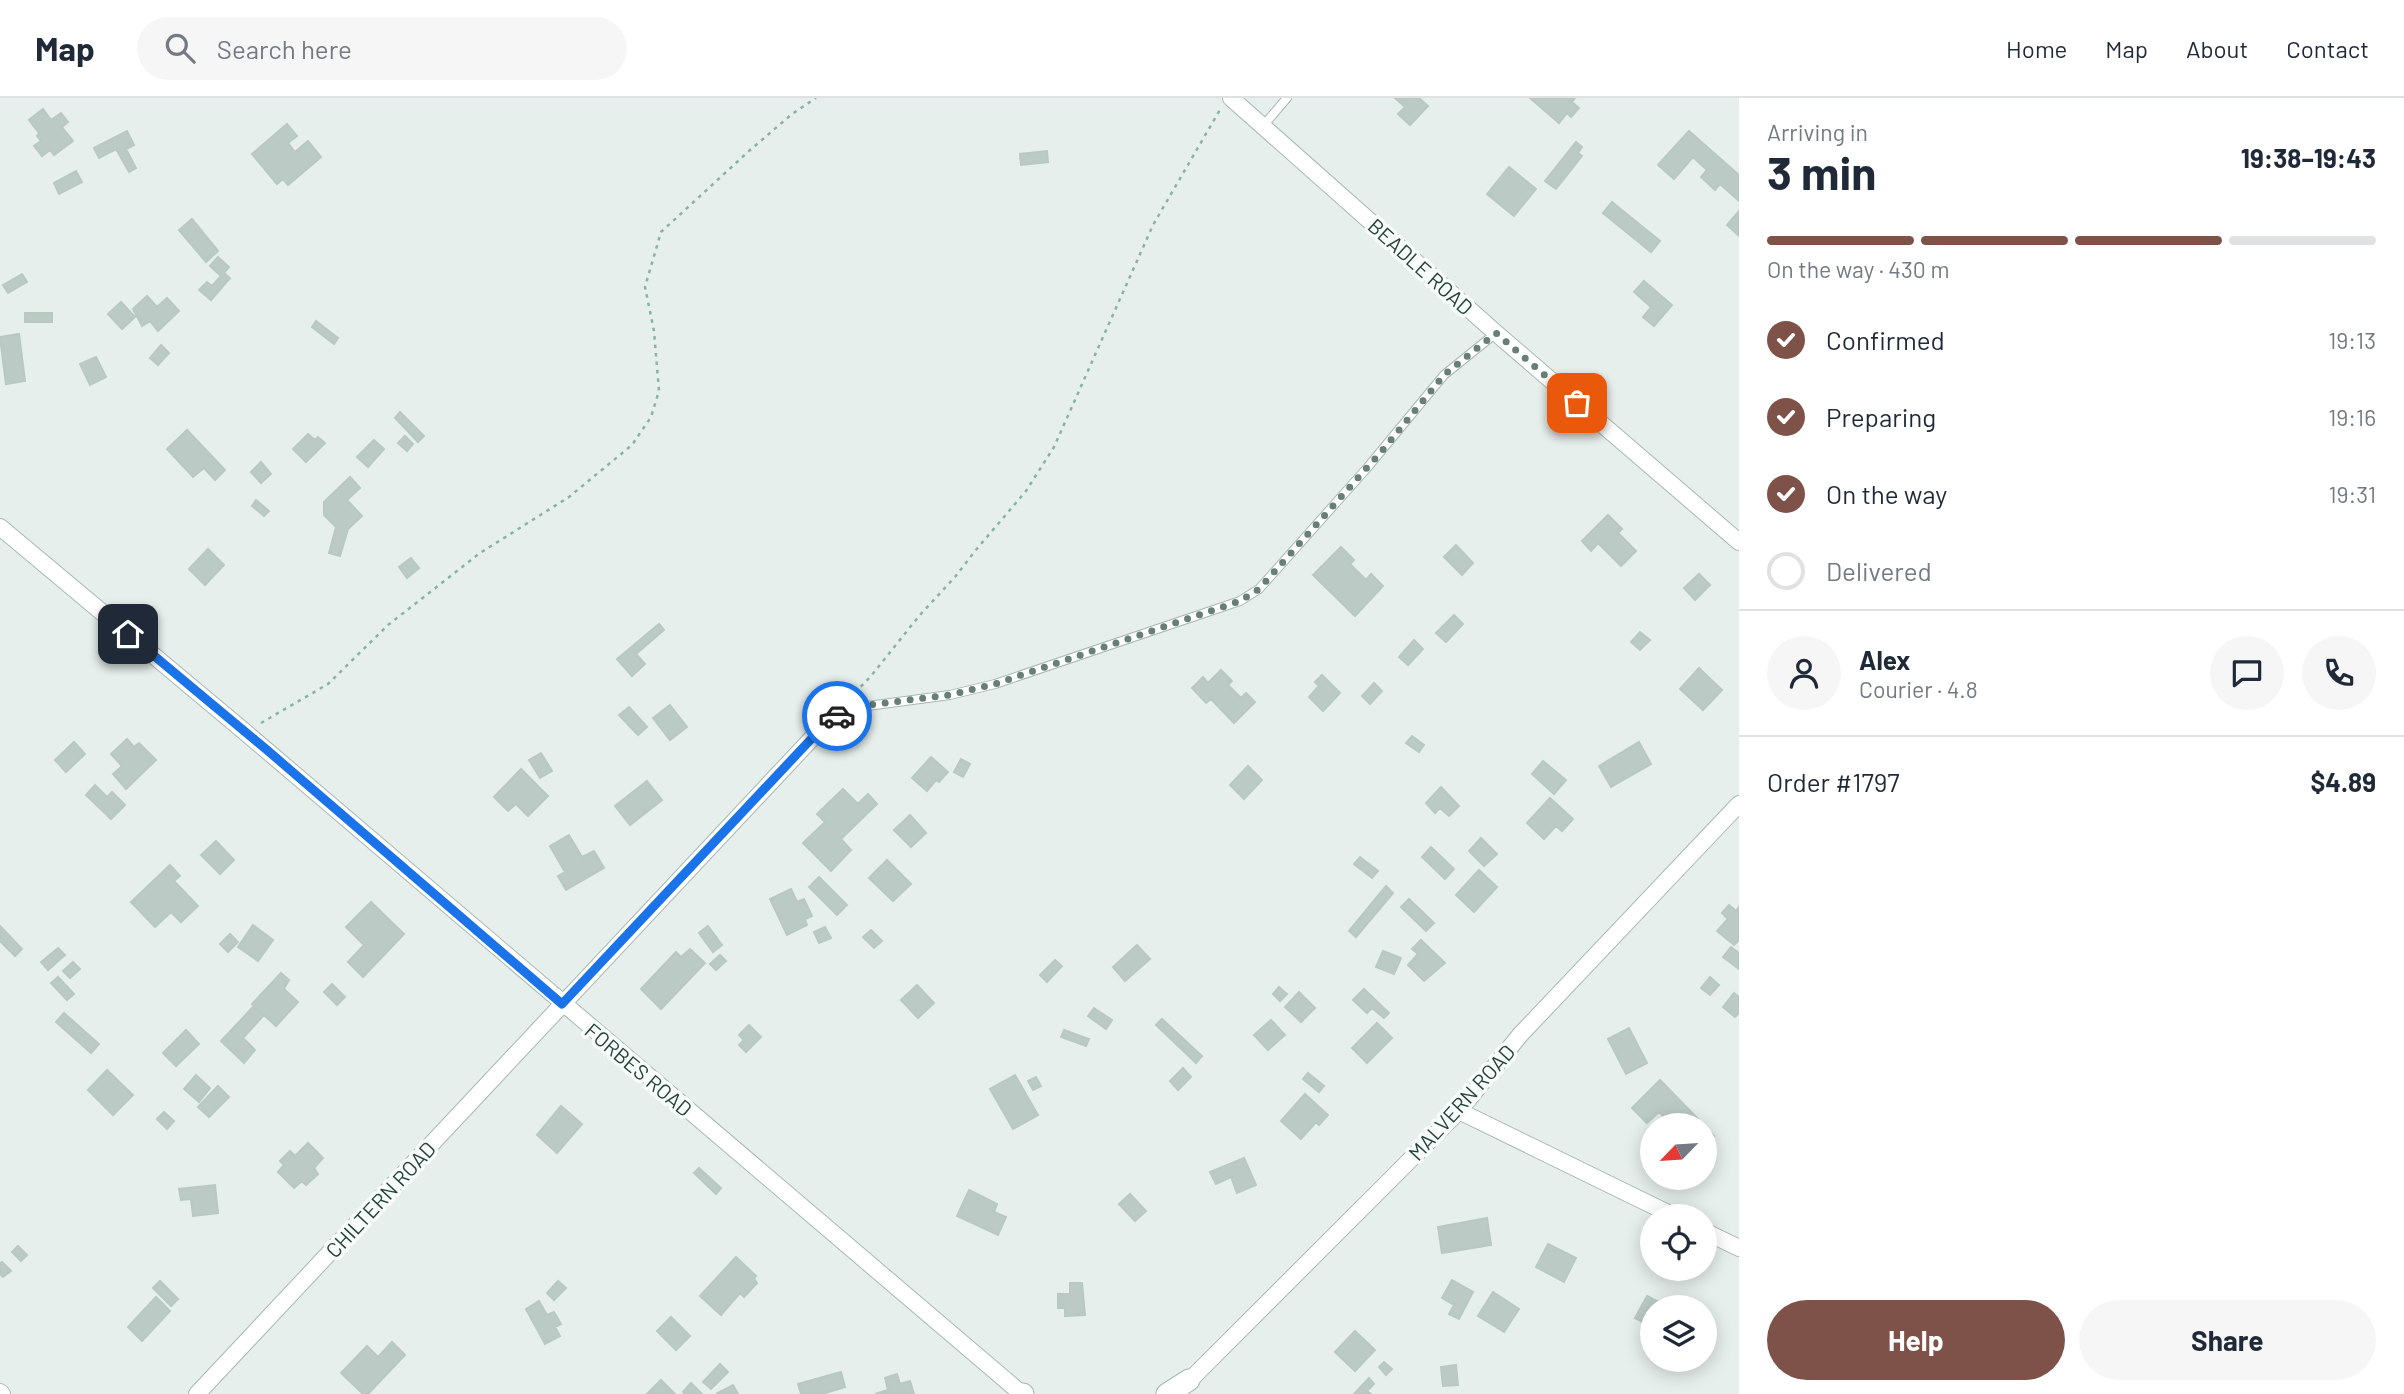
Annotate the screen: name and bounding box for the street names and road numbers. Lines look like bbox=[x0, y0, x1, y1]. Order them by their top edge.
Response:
street label: BEADLE ROAD bbox=[1364, 213, 1478, 319]
street label: FORBES ROAD bbox=[581, 1017, 697, 1121]
street label: MALVERN ROAD bbox=[1403, 1039, 1519, 1165]
street label: CHILTERN ROAD bbox=[320, 1136, 440, 1262]

